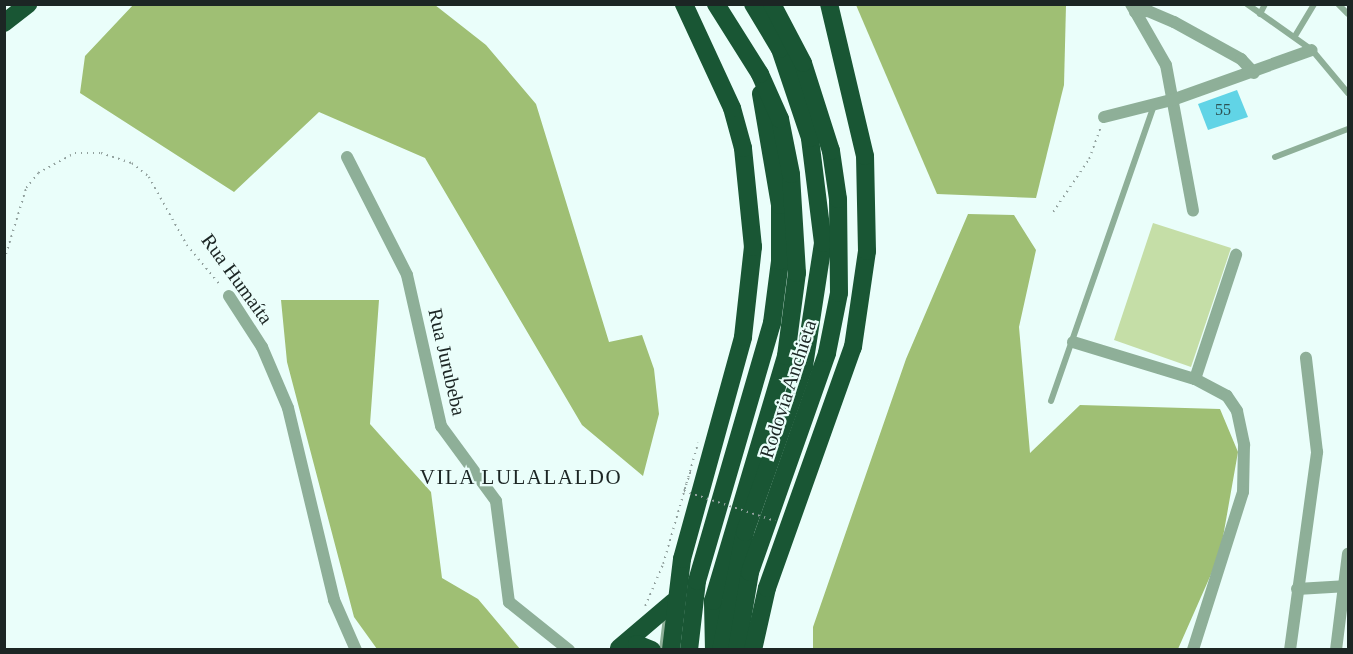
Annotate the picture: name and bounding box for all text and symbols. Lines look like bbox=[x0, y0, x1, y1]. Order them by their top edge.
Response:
house number: 55 bbox=[1215, 100, 1231, 120]
street label: Rua Humaíta bbox=[196, 229, 278, 329]
street label: Rua Jurubeba bbox=[423, 306, 471, 418]
street label: Rodovia Anchieta bbox=[754, 316, 822, 462]
district label: VILA LULALALDO bbox=[419, 464, 623, 490]

